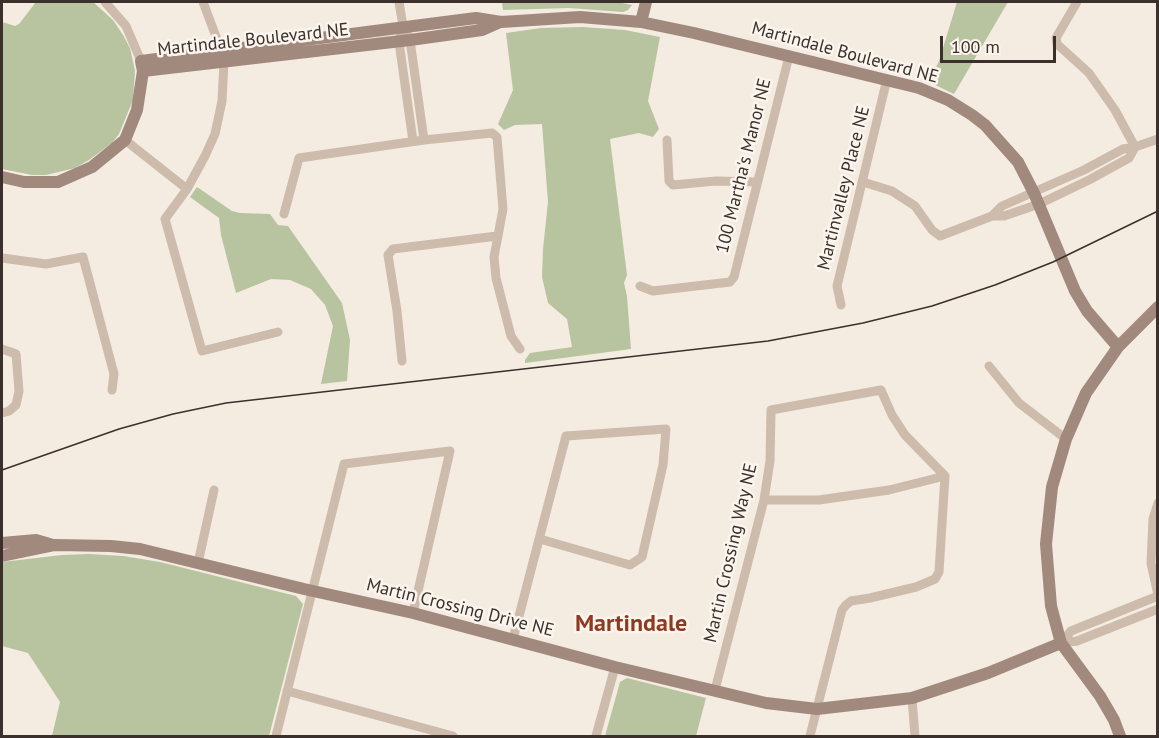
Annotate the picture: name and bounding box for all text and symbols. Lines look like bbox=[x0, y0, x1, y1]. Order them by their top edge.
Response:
street label: Martindale Boulevard NE bbox=[749, 18, 941, 88]
street label: Martindale Boulevard NE bbox=[156, 19, 350, 61]
scale bar bbox=[943, 24, 1058, 62]
text: 100 m bbox=[951, 35, 1000, 58]
street label: 100 Martha's Manor NE bbox=[712, 76, 776, 256]
street label: Martinvalley Place NE bbox=[813, 104, 875, 272]
street label: Martin Crossing Way NE bbox=[700, 461, 762, 645]
street label: Martin Crossing Drive NE bbox=[364, 574, 556, 642]
district label: Martindale bbox=[575, 610, 687, 638]

